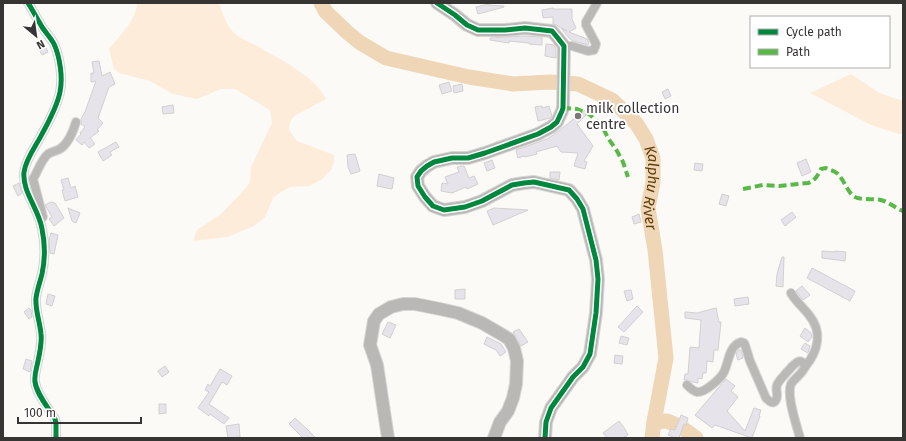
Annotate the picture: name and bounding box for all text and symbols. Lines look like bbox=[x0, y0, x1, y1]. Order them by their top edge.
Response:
north arrow bbox=[16, 16, 56, 56]
legend bbox=[750, 16, 890, 68]
text: Cycle path bbox=[786, 25, 842, 39]
text: N bbox=[34, 37, 47, 52]
text: Path bbox=[786, 45, 810, 59]
place label: milk collection centre bbox=[586, 100, 679, 133]
marker: milk collection centre bbox=[573, 111, 583, 121]
water label: Kalphu River bbox=[639, 143, 662, 233]
scale bar bbox=[18, 399, 141, 425]
text: 100 m bbox=[24, 406, 56, 420]

